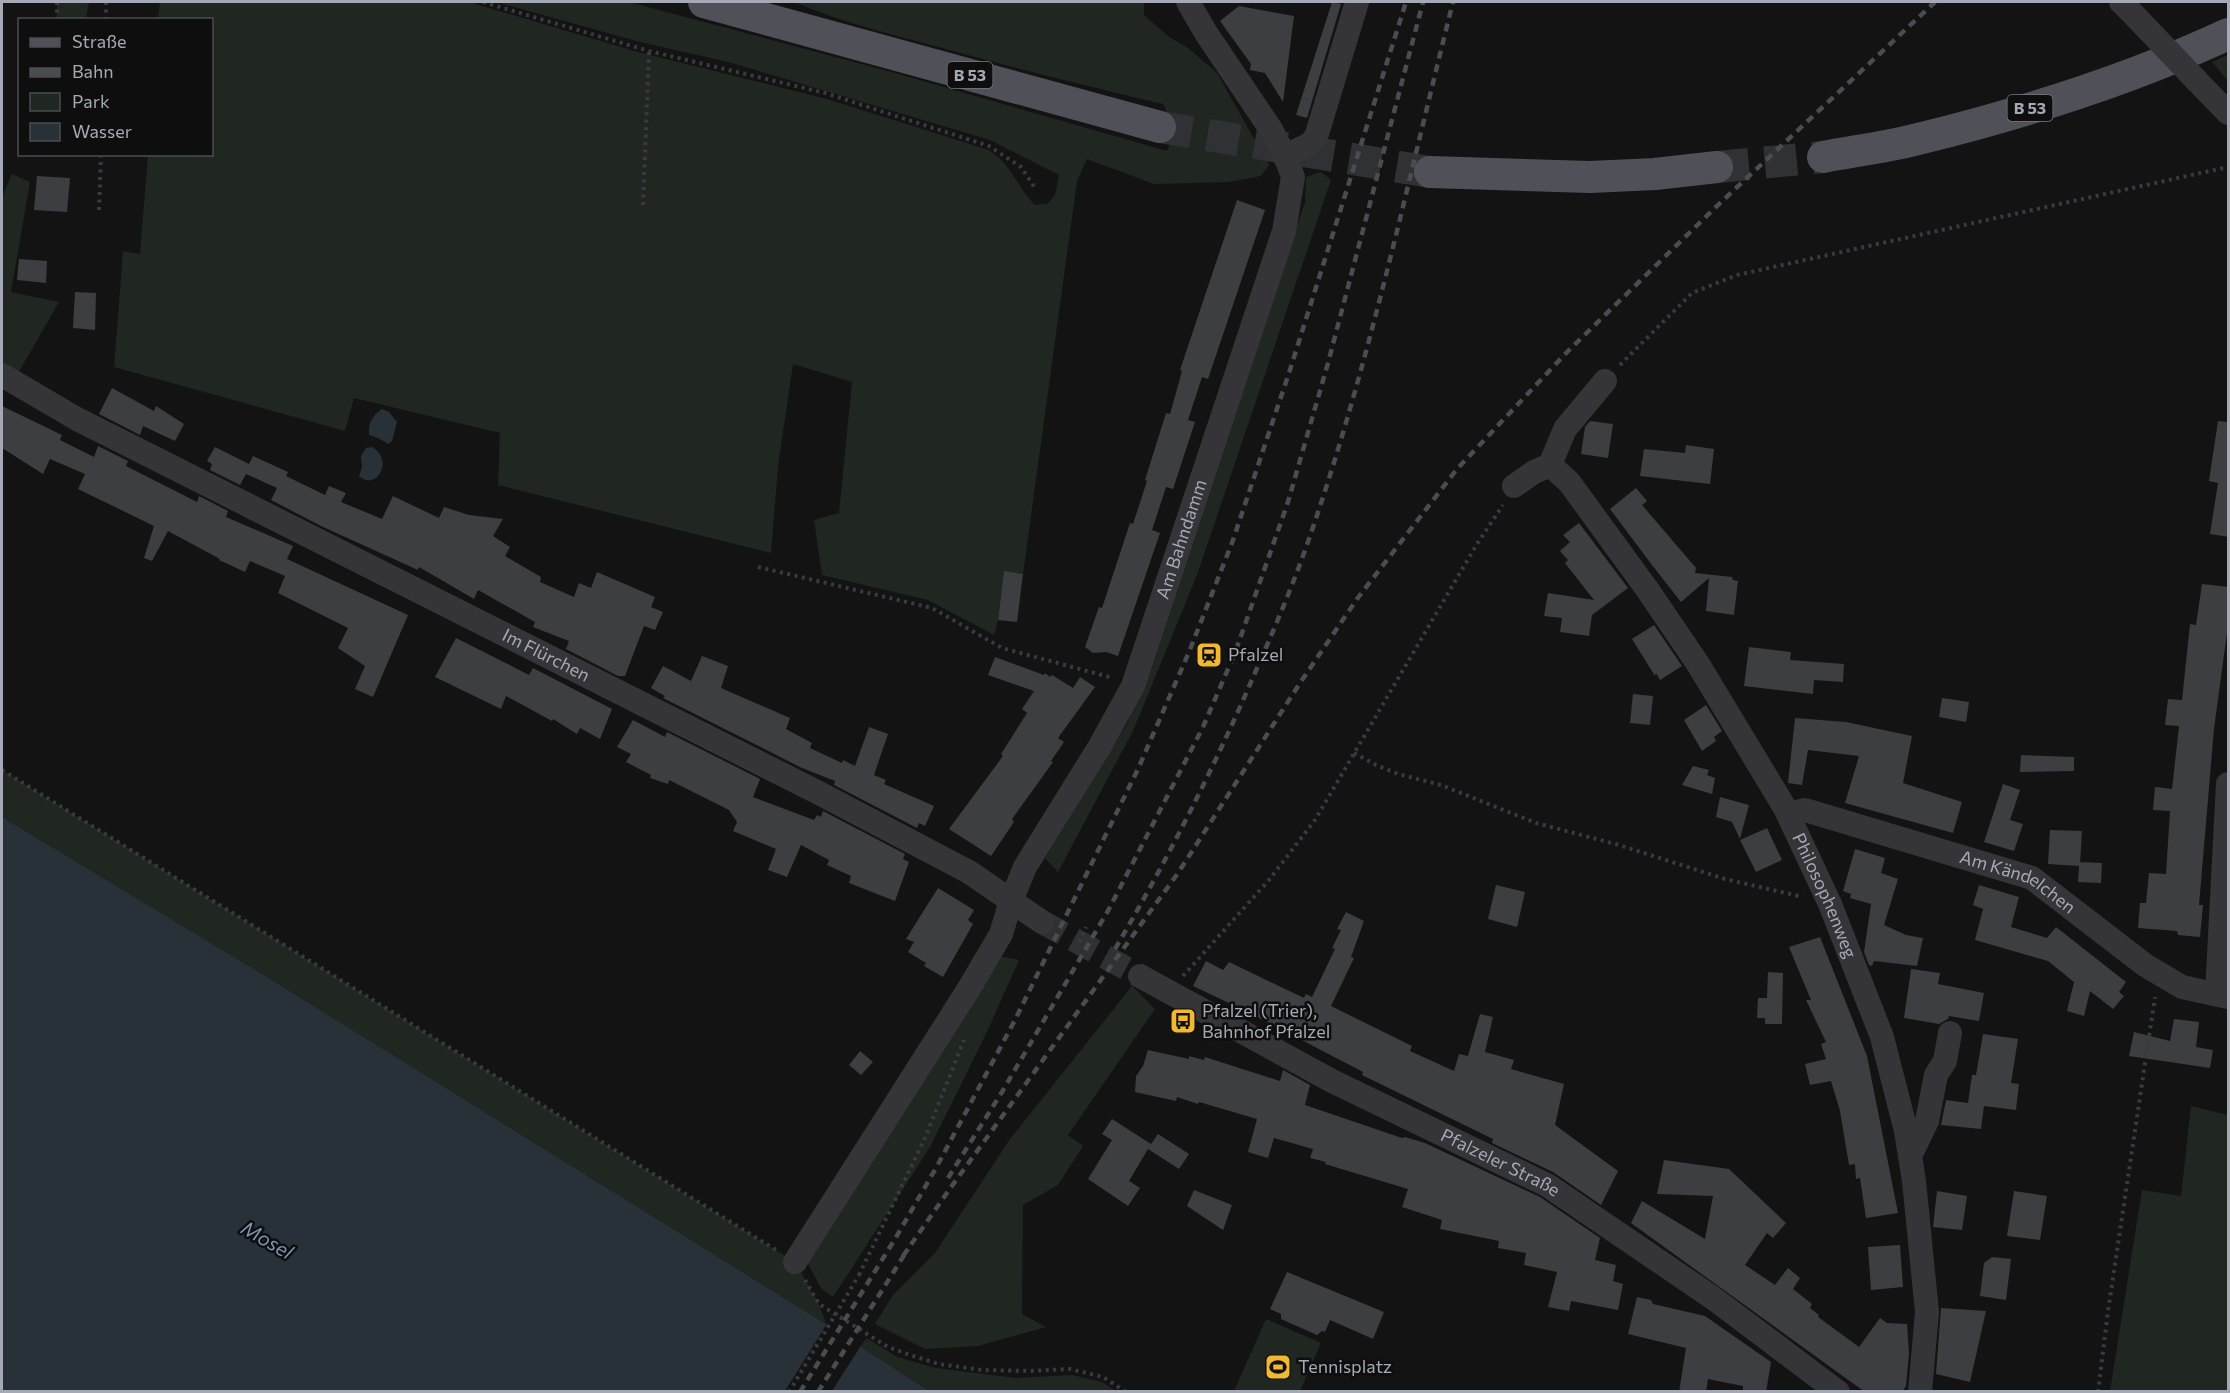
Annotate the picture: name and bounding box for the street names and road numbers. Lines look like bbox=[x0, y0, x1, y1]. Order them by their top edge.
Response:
road number: B 53 bbox=[948, 62, 992, 88]
road number: B 53 bbox=[2008, 95, 2052, 121]
street label: Am Bahndamm bbox=[1151, 476, 1211, 602]
street label: Im Flürchen bbox=[499, 623, 594, 686]
street label: Philosophenweg bbox=[1788, 829, 1862, 961]
street label: Am Kändelchen bbox=[1957, 845, 2081, 918]
street label: Pfalzeler Straße bbox=[1438, 1123, 1565, 1201]

